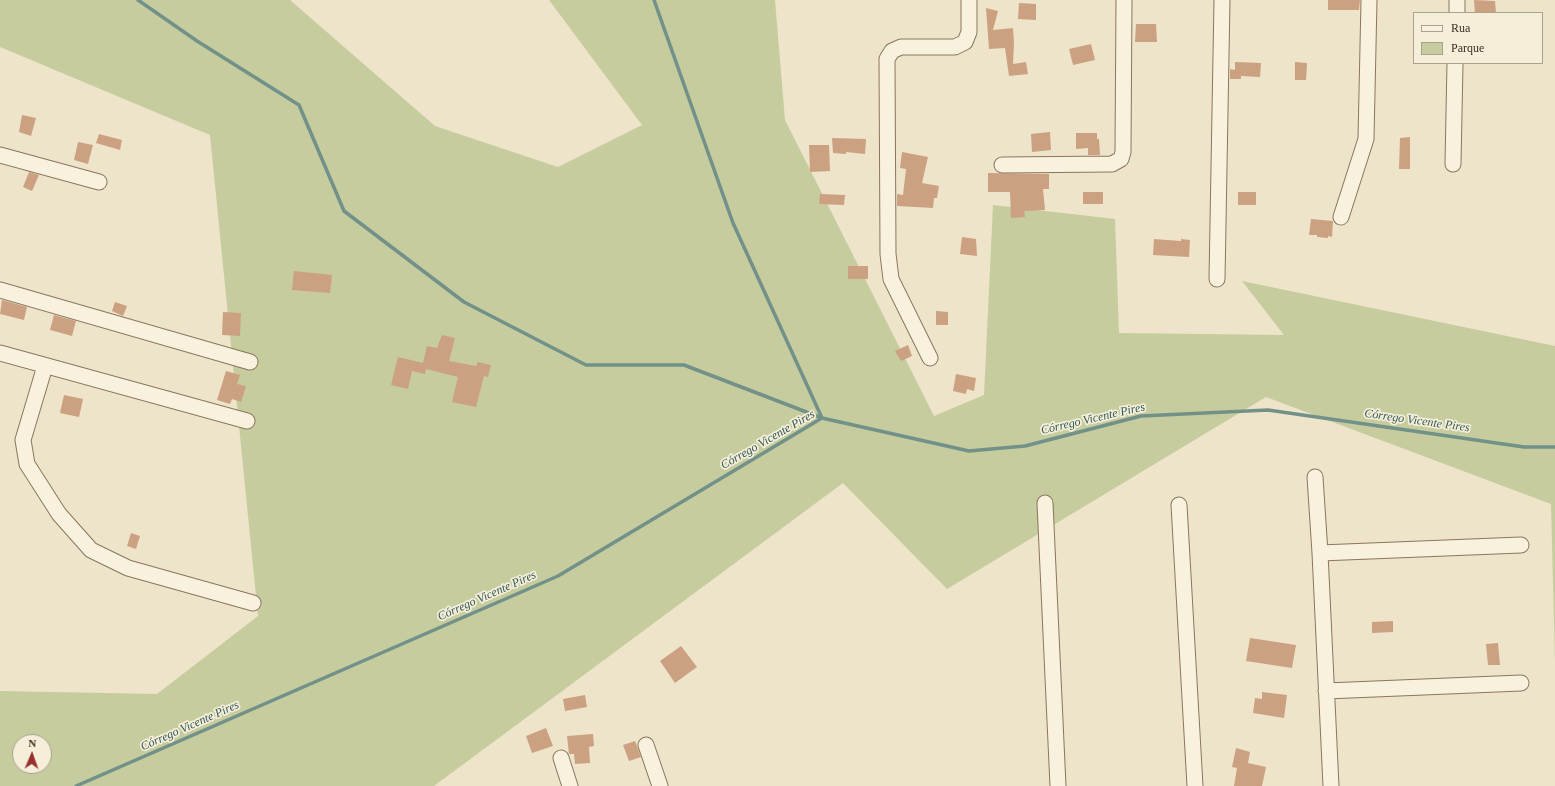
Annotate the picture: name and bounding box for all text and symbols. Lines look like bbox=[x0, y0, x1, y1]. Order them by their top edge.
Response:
legend bbox=[1413, 12, 1543, 64]
text: Rua bbox=[1451, 21, 1470, 35]
text: Parque bbox=[1451, 41, 1484, 55]
water label: Córrego Vicente Pires bbox=[1040, 400, 1146, 438]
water label: Córrego Vicente Pires bbox=[1363, 406, 1471, 436]
water label: Córrego Vicente Pires bbox=[718, 407, 818, 473]
water label: Córrego Vicente Pires bbox=[436, 568, 538, 624]
water label: Córrego Vicente Pires bbox=[139, 698, 241, 754]
north arrow bbox=[12, 734, 52, 774]
text: N bbox=[28, 737, 37, 749]

